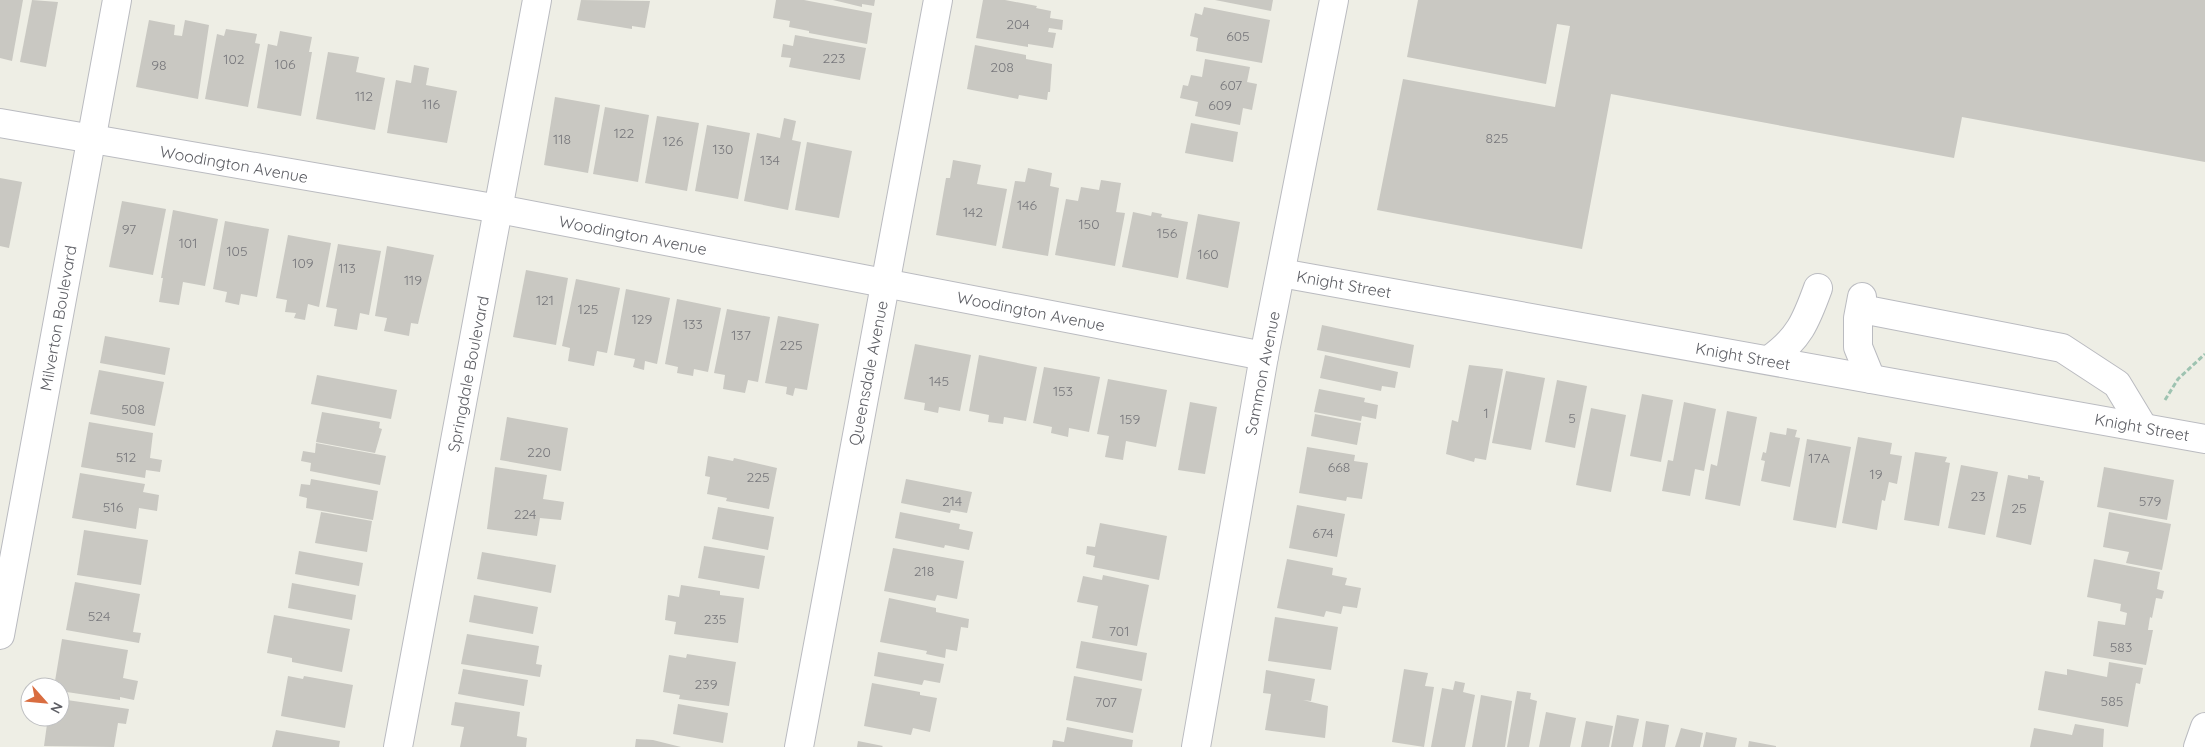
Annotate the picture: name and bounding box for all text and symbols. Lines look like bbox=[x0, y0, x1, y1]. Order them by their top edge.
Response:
house number: 204 bbox=[1006, 15, 1030, 33]
house number: 605 bbox=[1226, 27, 1250, 45]
house number: 223 bbox=[823, 49, 845, 67]
house number: 102 bbox=[223, 50, 245, 68]
house number: 106 bbox=[274, 55, 296, 73]
house number: 98 bbox=[151, 56, 167, 74]
house number: 208 bbox=[990, 58, 1014, 76]
house number: 607 bbox=[1220, 76, 1242, 94]
house number: 112 bbox=[355, 87, 373, 105]
house number: 116 bbox=[422, 95, 440, 113]
house number: 609 bbox=[1208, 96, 1232, 114]
house number: 122 bbox=[614, 124, 635, 142]
house number: 825 bbox=[1486, 129, 1508, 147]
house number: 118 bbox=[553, 130, 571, 148]
house number: 126 bbox=[663, 132, 684, 150]
house number: 130 bbox=[713, 140, 733, 158]
street label: Woodington Avenue bbox=[158, 141, 310, 187]
house number: 134 bbox=[760, 151, 780, 169]
house number: 146 bbox=[1017, 196, 1037, 214]
house number: 142 bbox=[963, 203, 983, 221]
street label: Woodington Avenue bbox=[557, 211, 709, 259]
house number: 150 bbox=[1078, 215, 1100, 233]
house number: 97 bbox=[122, 220, 136, 238]
house number: 156 bbox=[1157, 224, 1178, 242]
house number: 101 bbox=[179, 234, 197, 252]
house number: 105 bbox=[226, 242, 248, 260]
street label: Milverton Boulevard bbox=[35, 244, 81, 392]
house number: 160 bbox=[1197, 245, 1219, 263]
house number: 109 bbox=[292, 254, 314, 272]
house number: 113 bbox=[338, 259, 356, 277]
street label: Knight Street bbox=[1295, 266, 1393, 302]
house number: 119 bbox=[404, 271, 422, 289]
street label: Woodington Avenue bbox=[955, 287, 1107, 335]
house number: 121 bbox=[536, 291, 554, 309]
street label: Springdale Boulevard bbox=[443, 294, 493, 454]
street label: Queensdale Avenue bbox=[844, 299, 892, 447]
house number: 125 bbox=[578, 300, 598, 318]
street label: Sammon Avenue bbox=[1240, 309, 1284, 437]
house number: 129 bbox=[632, 310, 653, 328]
house number: 133 bbox=[683, 315, 703, 333]
house number: 137 bbox=[731, 326, 751, 344]
house number: 225 bbox=[779, 336, 803, 354]
street label: Knight Street bbox=[1694, 338, 1792, 374]
house number: 145 bbox=[929, 372, 949, 390]
house number: 153 bbox=[1053, 382, 1073, 400]
house number: 508 bbox=[121, 400, 145, 418]
house number: 1 bbox=[1483, 404, 1489, 422]
house number: 5 bbox=[1568, 409, 1576, 427]
street label: Knight Street bbox=[2093, 409, 2191, 445]
house number: 159 bbox=[1120, 410, 1140, 428]
house number: 220 bbox=[527, 443, 551, 461]
house number: 512 bbox=[116, 448, 137, 466]
house number: 17A bbox=[1808, 449, 1830, 467]
house number: 668 bbox=[1328, 458, 1350, 476]
house number: 19 bbox=[1870, 465, 1883, 483]
house number: 225 bbox=[746, 468, 770, 486]
house number: 23 bbox=[1970, 487, 1986, 505]
house number: 214 bbox=[942, 492, 962, 510]
house number: 579 bbox=[2139, 492, 2161, 510]
house number: 516 bbox=[103, 498, 124, 516]
house number: 25 bbox=[2011, 499, 2027, 517]
house number: 224 bbox=[514, 505, 536, 523]
house number: 674 bbox=[1312, 524, 1334, 542]
house number: 218 bbox=[914, 562, 934, 580]
house number: 524 bbox=[88, 607, 110, 625]
house number: 235 bbox=[704, 610, 726, 628]
house number: 701 bbox=[1109, 622, 1129, 640]
house number: 583 bbox=[2110, 638, 2132, 656]
house number: 239 bbox=[695, 675, 718, 693]
north arrow bbox=[20, 677, 70, 727]
house number: 585 bbox=[2101, 692, 2123, 710]
house number: 707 bbox=[1095, 693, 1117, 711]
text: N bbox=[46, 699, 67, 717]

